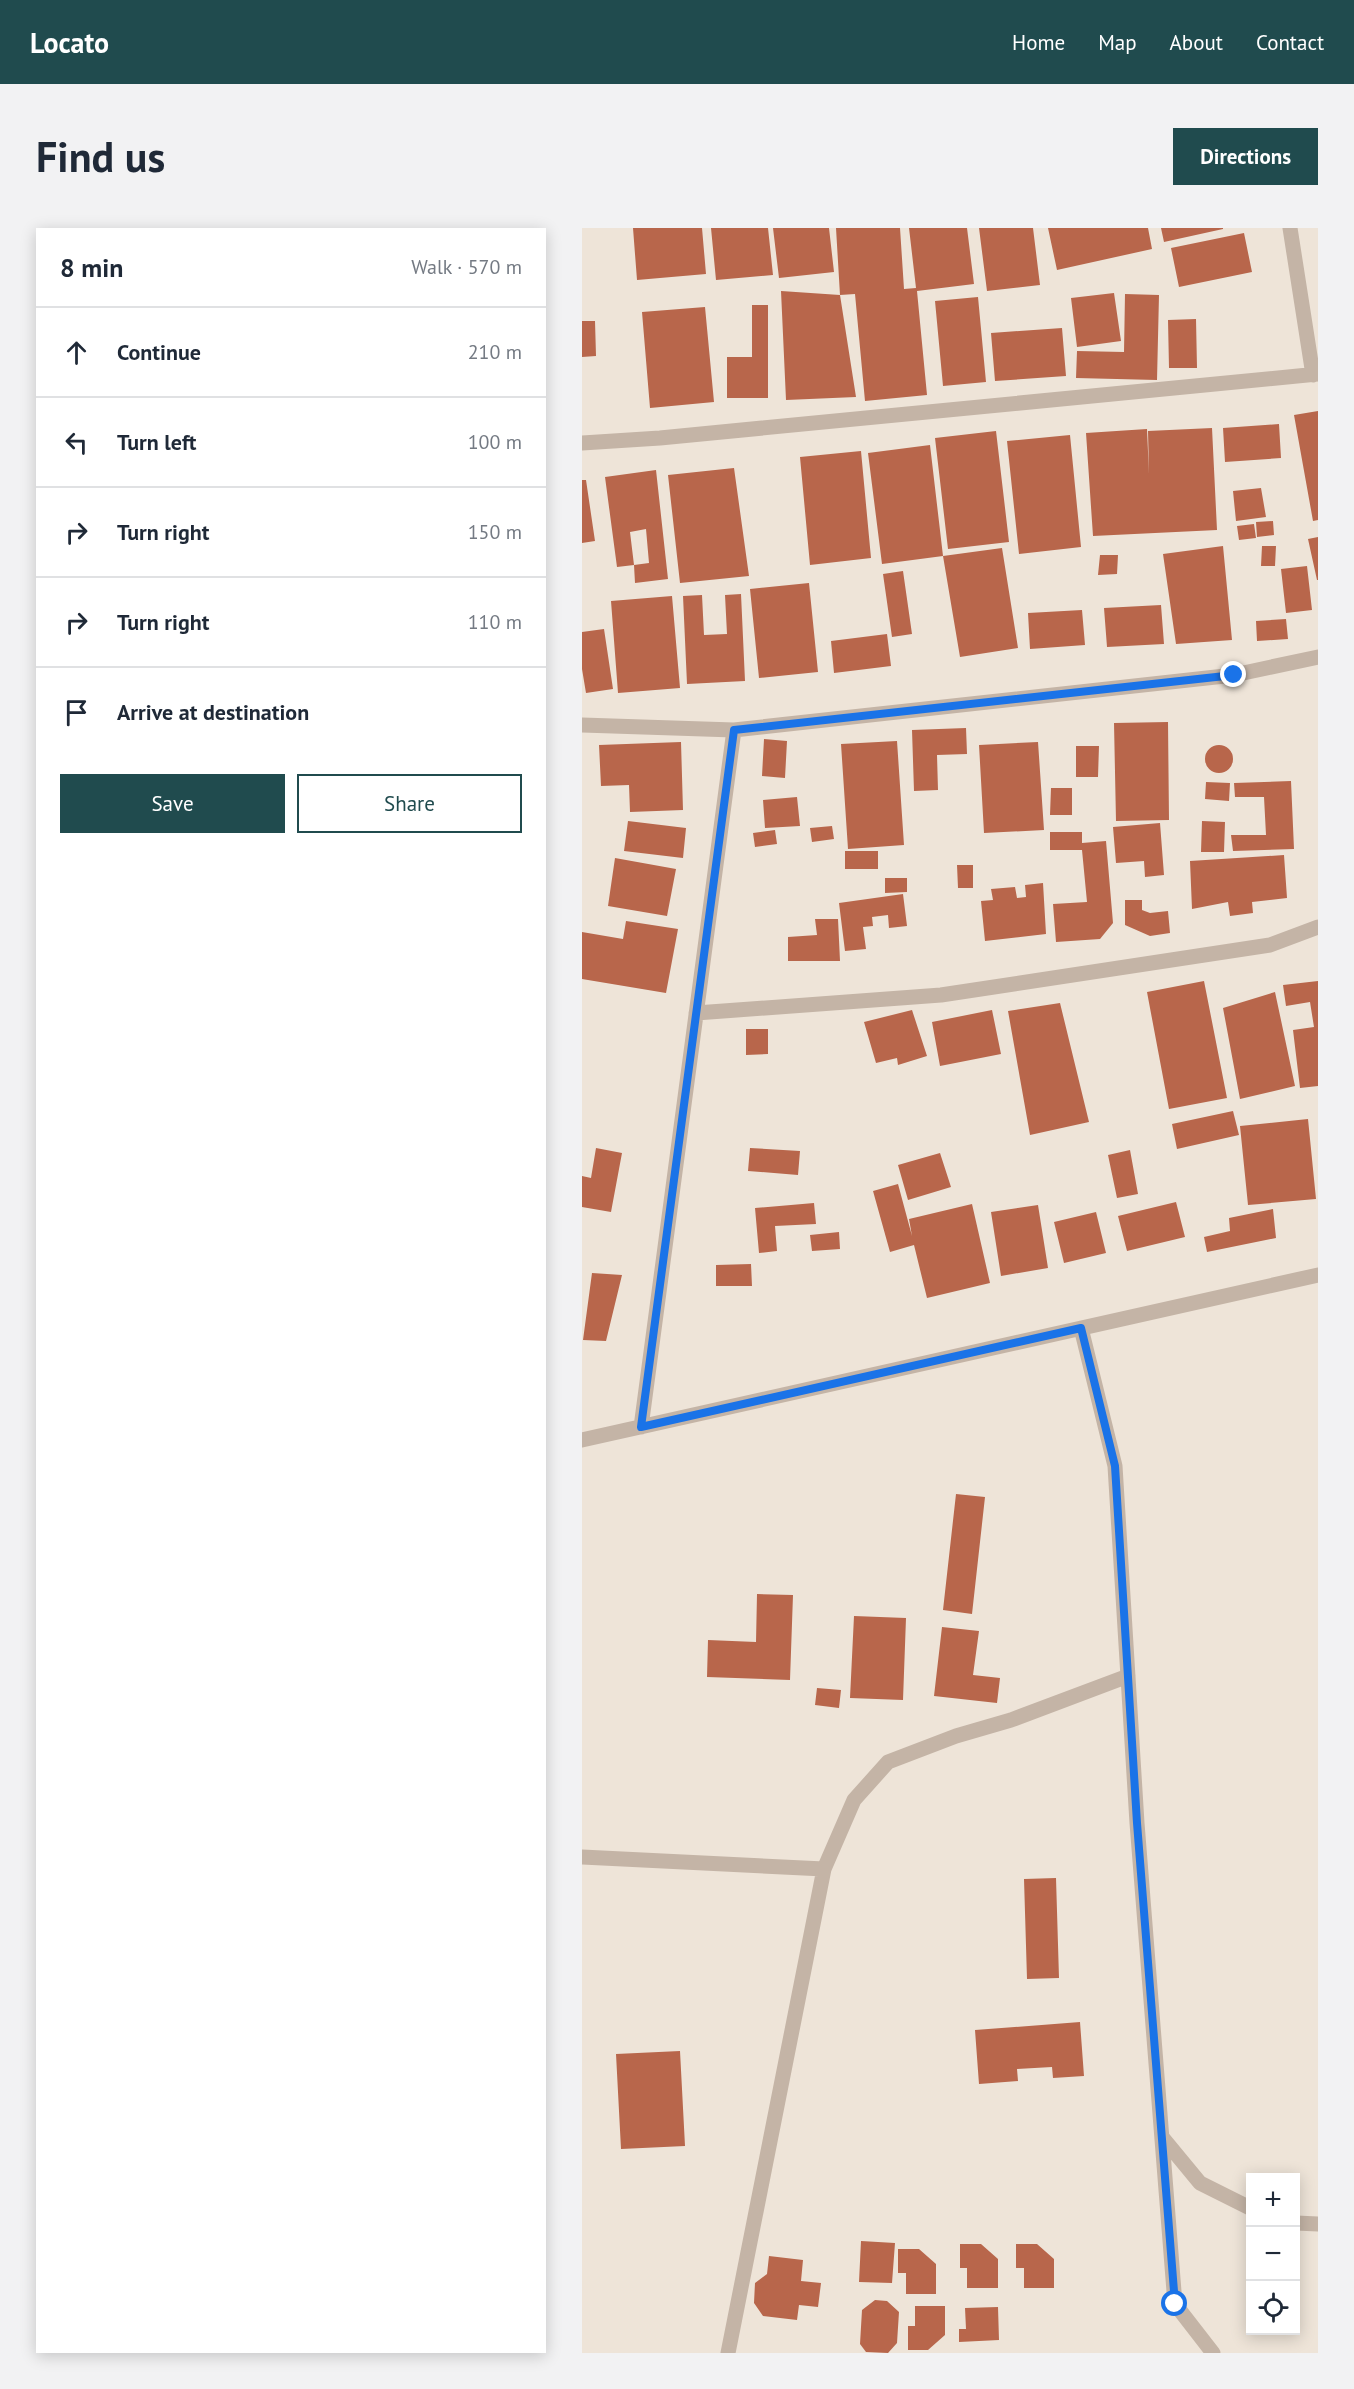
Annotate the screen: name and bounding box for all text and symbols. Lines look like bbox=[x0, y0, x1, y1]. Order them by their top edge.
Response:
text: Locato bbox=[30, 24, 109, 61]
text: Home bbox=[1012, 29, 1065, 56]
text: Map bbox=[1098, 29, 1137, 56]
text: About bbox=[1170, 29, 1223, 56]
text: Contact bbox=[1256, 29, 1324, 56]
button: Directions bbox=[1173, 128, 1318, 185]
text: Find us bbox=[36, 129, 165, 184]
text: 8 min bbox=[60, 251, 123, 284]
text: Walk · 570 m bbox=[411, 254, 522, 280]
icon: ahead bbox=[60, 336, 93, 369]
text: Continue bbox=[117, 338, 201, 366]
text: 210 m bbox=[468, 339, 522, 365]
icon: left bbox=[60, 426, 93, 459]
text: Turn left bbox=[117, 428, 197, 456]
text: 100 m bbox=[468, 429, 522, 455]
icon: right bbox=[60, 516, 93, 549]
text: Turn right bbox=[117, 518, 209, 546]
text: 150 m bbox=[468, 519, 522, 545]
icon: right bbox=[60, 606, 93, 639]
text: Turn right bbox=[117, 608, 209, 636]
text: 110 m bbox=[468, 609, 522, 635]
route end bbox=[1220, 661, 1246, 687]
icon: arrive bbox=[60, 696, 93, 729]
text: Arrive at destination bbox=[117, 698, 309, 726]
button: Save bbox=[60, 774, 285, 833]
button: Share bbox=[297, 774, 522, 833]
map controls bbox=[1246, 2173, 1300, 2335]
button: + bbox=[1246, 2173, 1300, 2227]
button: − bbox=[1246, 2227, 1300, 2281]
button: locate bbox=[1246, 2281, 1300, 2335]
route start bbox=[1161, 2290, 1187, 2316]

